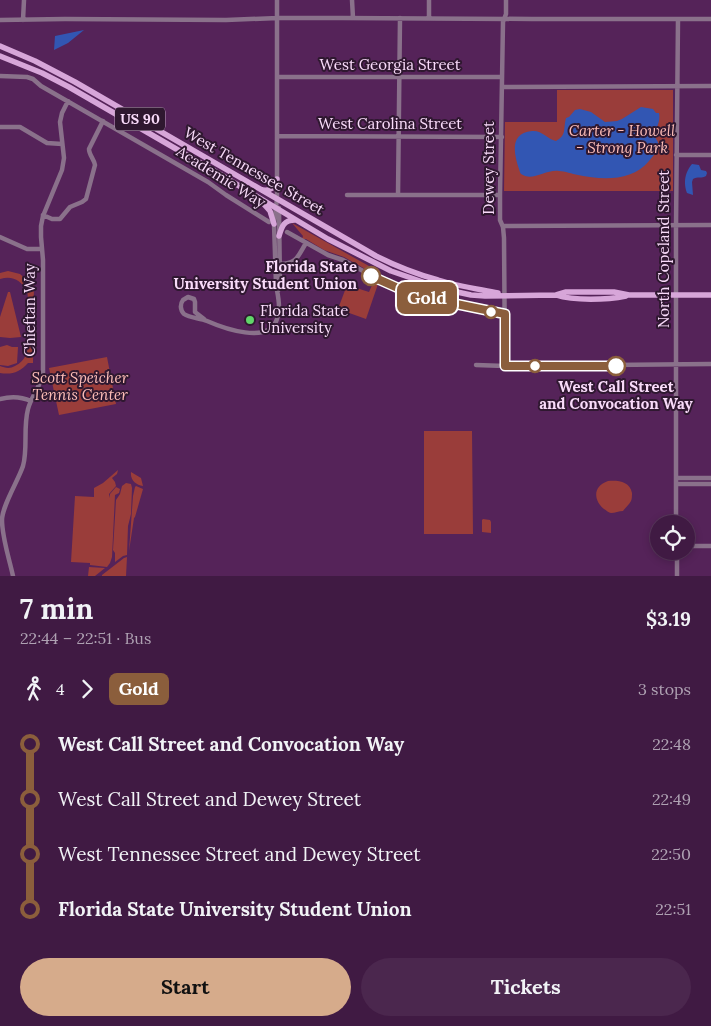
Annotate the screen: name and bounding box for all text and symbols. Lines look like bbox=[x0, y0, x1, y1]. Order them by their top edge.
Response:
street label: West Georgia Street bbox=[320, 55, 461, 74]
road number: US 90 bbox=[115, 108, 165, 130]
street label: West Carolina Street bbox=[318, 114, 462, 133]
street label: Dewey Street bbox=[479, 121, 498, 215]
park label: Carter - Howell - Strong Park bbox=[569, 121, 676, 157]
street label: West Tennessee Street bbox=[181, 123, 328, 219]
street label: Academic Way bbox=[172, 141, 269, 212]
street label: North Copeland Street bbox=[654, 170, 673, 328]
place label: Florida State University Student Union bbox=[174, 257, 357, 293]
street label: Chieftan Way bbox=[20, 263, 39, 357]
marker: Florida State University Student Union bbox=[361, 266, 381, 286]
line badge: Gold bbox=[392, 282, 462, 314]
text: Gold bbox=[407, 286, 447, 309]
place label: Florida State University bbox=[260, 301, 348, 337]
unlabelled marker bbox=[484, 305, 498, 319]
marker: Florida State University bbox=[244, 314, 256, 326]
marker: West Call Street and Convocation Way bbox=[606, 356, 626, 376]
unlabelled marker bbox=[528, 359, 542, 373]
park label: Scott Speicher Tennis Center bbox=[32, 368, 129, 404]
place label: West Call Street and Convocation Way bbox=[539, 377, 694, 413]
map controls bbox=[650, 515, 695, 560]
button: locate bbox=[650, 515, 695, 560]
text: 7 min bbox=[20, 591, 93, 627]
text: $3.19 bbox=[646, 607, 691, 631]
text: 22:44 – 22:51 · Bus bbox=[20, 628, 151, 648]
icon: walk bbox=[20, 675, 48, 703]
icon: forward bbox=[73, 675, 101, 703]
text: Gold bbox=[119, 677, 159, 700]
text: 4 bbox=[56, 679, 65, 699]
text: 3 stops bbox=[638, 679, 691, 699]
text: West Call Street and Convocation Way bbox=[58, 732, 404, 756]
text: 22:48 bbox=[652, 734, 691, 754]
text: West Call Street and Dewey Street bbox=[58, 787, 361, 811]
text: 22:49 bbox=[652, 789, 691, 809]
text: West Tennessee Street and Dewey Street bbox=[58, 842, 421, 866]
text: 22:50 bbox=[651, 844, 691, 864]
text: Florida State University Student Union bbox=[58, 897, 412, 921]
text: 22:51 bbox=[655, 899, 691, 919]
button: Start bbox=[20, 958, 351, 1016]
button: Tickets bbox=[361, 958, 691, 1016]

